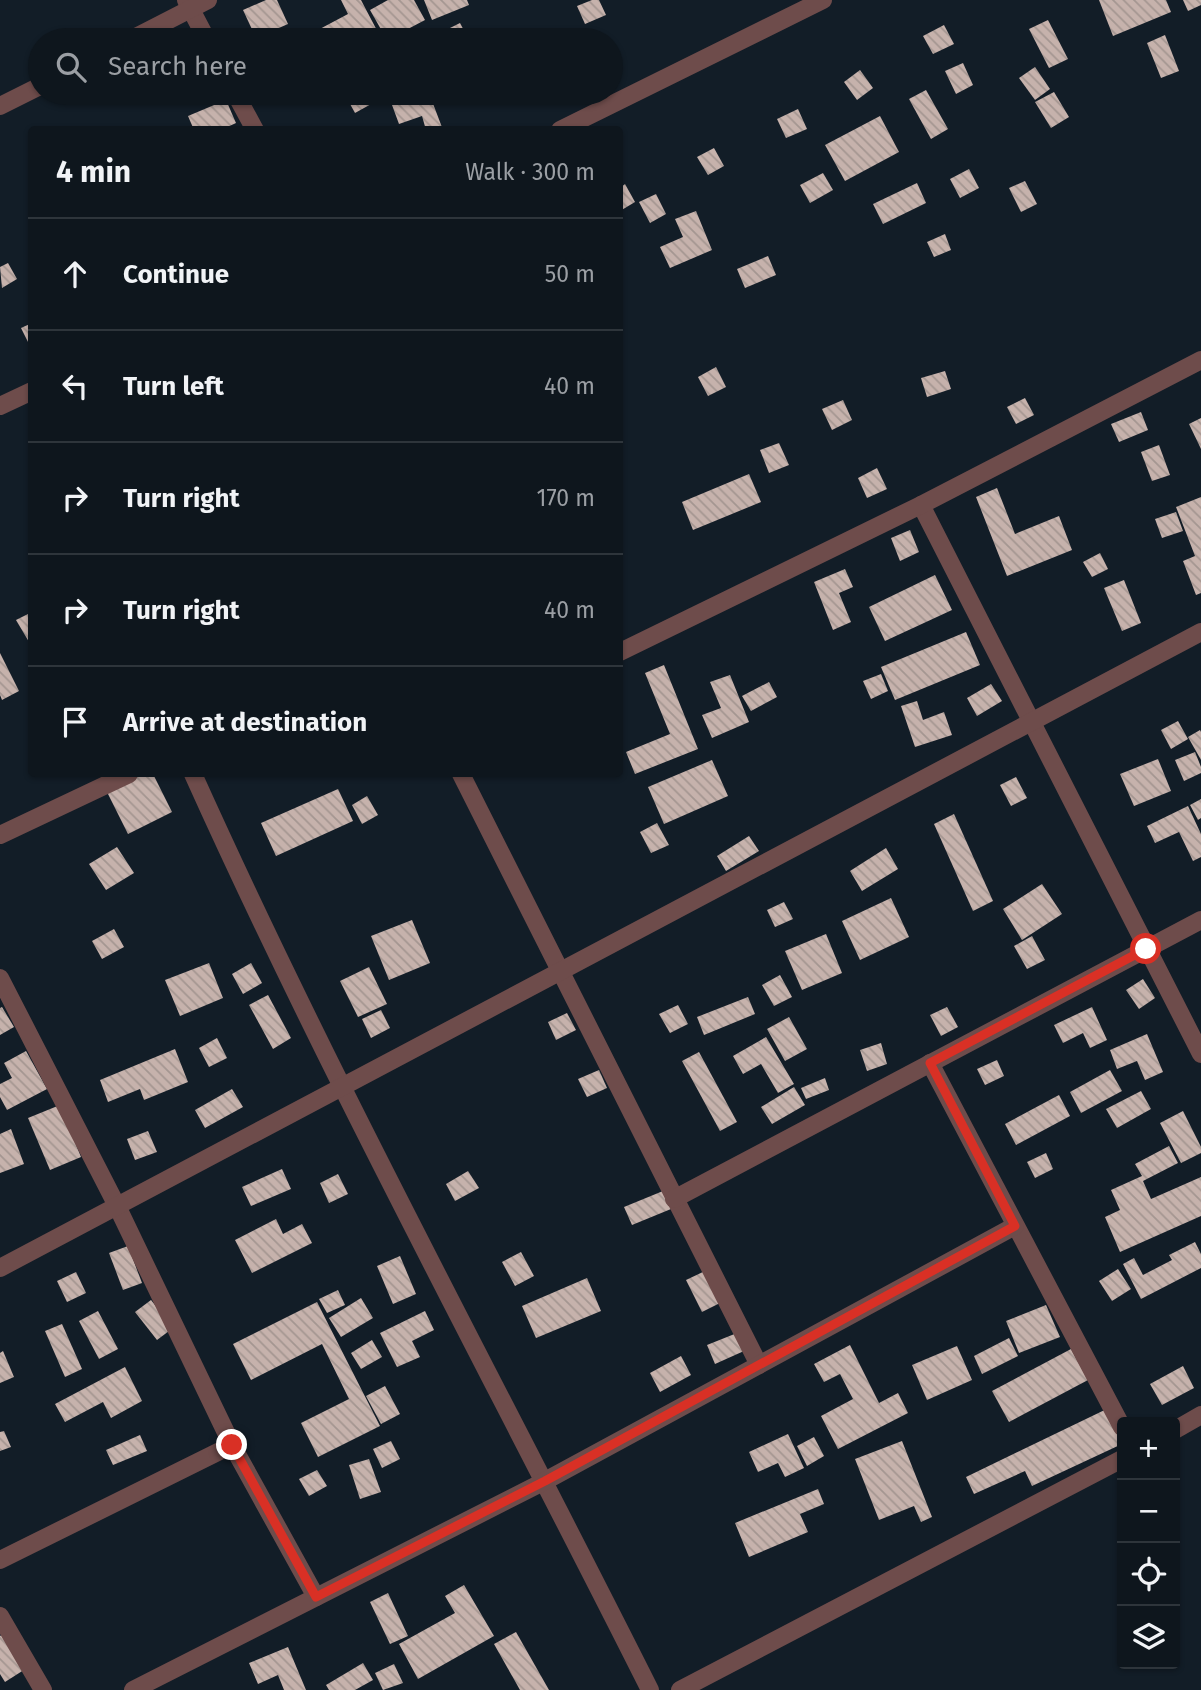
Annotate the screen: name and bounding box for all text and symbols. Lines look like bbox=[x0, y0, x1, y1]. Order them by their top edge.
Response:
search box bbox=[28, 28, 623, 105]
icon: search bbox=[52, 48, 90, 86]
text: Search here bbox=[108, 51, 247, 82]
text: 4 min bbox=[56, 154, 131, 190]
text: Walk · 300 m bbox=[465, 158, 595, 186]
icon: ahead bbox=[56, 255, 94, 293]
text: Continue bbox=[123, 259, 229, 290]
text: 50 m bbox=[545, 260, 595, 288]
icon: left bbox=[56, 367, 94, 405]
text: Turn left bbox=[123, 371, 224, 402]
text: 40 m bbox=[544, 372, 595, 400]
icon: right bbox=[56, 479, 94, 517]
text: Turn right bbox=[123, 483, 240, 514]
text: 170 m bbox=[536, 484, 595, 512]
icon: right bbox=[56, 591, 94, 629]
text: Turn right bbox=[123, 595, 240, 626]
text: 40 m bbox=[544, 596, 595, 624]
icon: arrive bbox=[56, 703, 94, 741]
text: Arrive at destination bbox=[123, 707, 367, 738]
route start bbox=[1130, 933, 1161, 964]
map controls bbox=[1117, 1417, 1180, 1669]
button: + bbox=[1117, 1417, 1180, 1480]
route end bbox=[216, 1429, 247, 1460]
button: − bbox=[1117, 1480, 1180, 1543]
button: locate bbox=[1117, 1543, 1180, 1606]
button: layers bbox=[1117, 1606, 1180, 1669]

